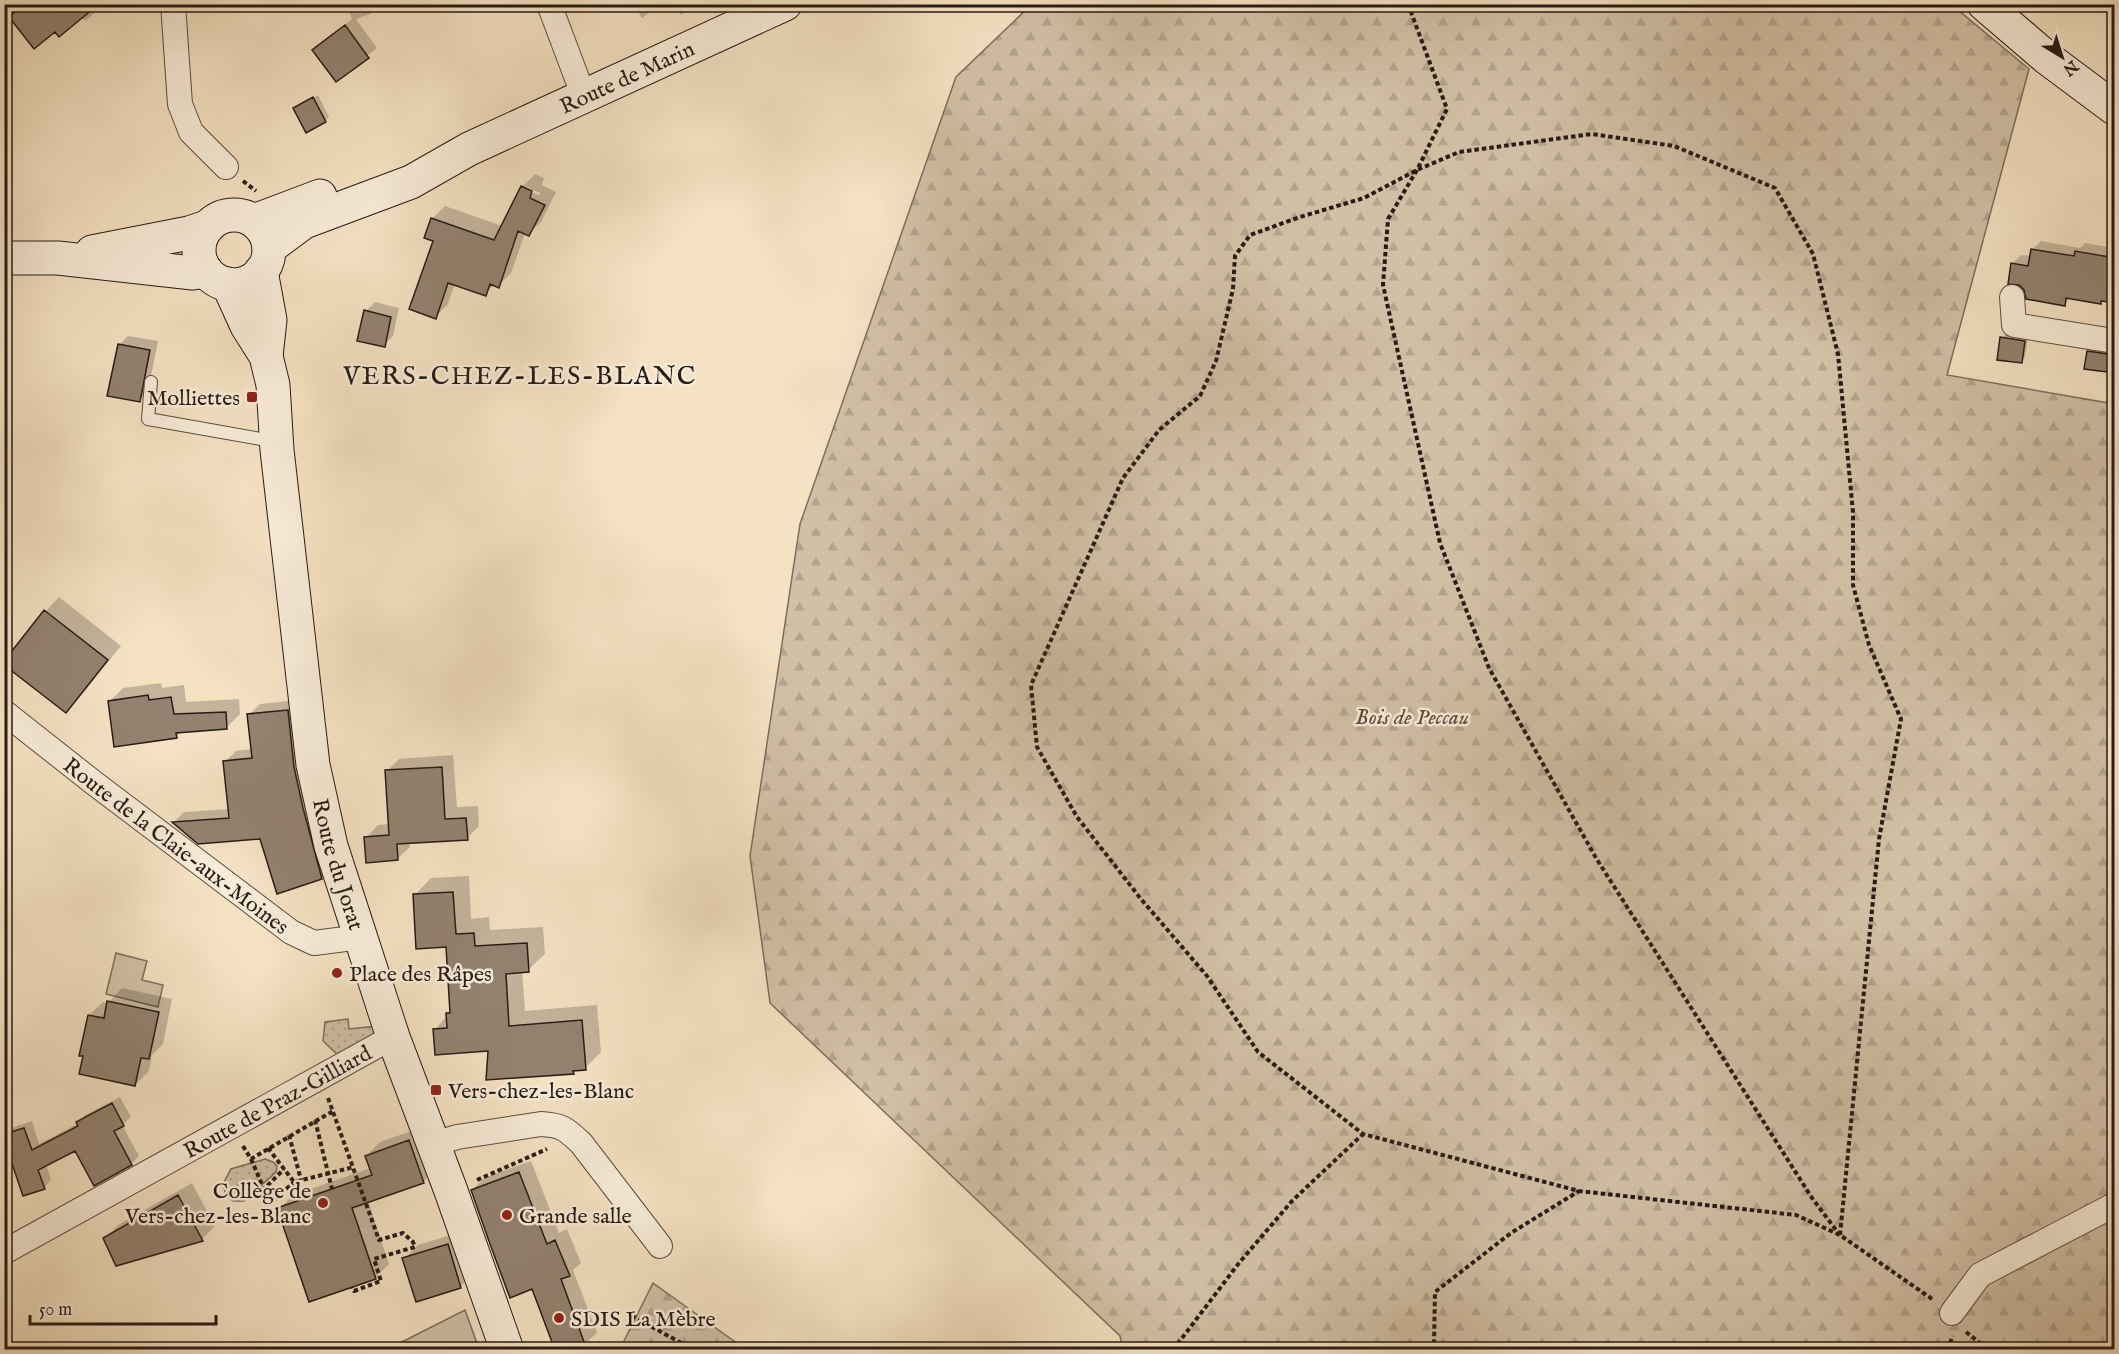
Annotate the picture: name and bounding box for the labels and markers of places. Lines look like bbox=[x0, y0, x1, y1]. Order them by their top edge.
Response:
place label: Molliettes bbox=[147, 385, 240, 413]
marker: Molliettes bbox=[245, 390, 259, 404]
place label: Place des Râpes bbox=[349, 961, 492, 989]
marker: Place des Râpes bbox=[330, 966, 344, 980]
place label: Vers-chez-les-Blanc bbox=[447, 1078, 634, 1106]
marker: Vers-chez-les-Blanc bbox=[429, 1083, 443, 1097]
place label: Collège de Vers-chez-les-Blanc bbox=[124, 1178, 311, 1231]
marker: Collège de Vers-chez-les-Blanc bbox=[316, 1196, 330, 1210]
place label: Grande salle bbox=[519, 1203, 632, 1231]
marker: Grande salle bbox=[500, 1208, 514, 1222]
place label: SDIS La Mèbre bbox=[571, 1306, 716, 1334]
marker: SDIS La Mèbre bbox=[552, 1311, 566, 1325]

